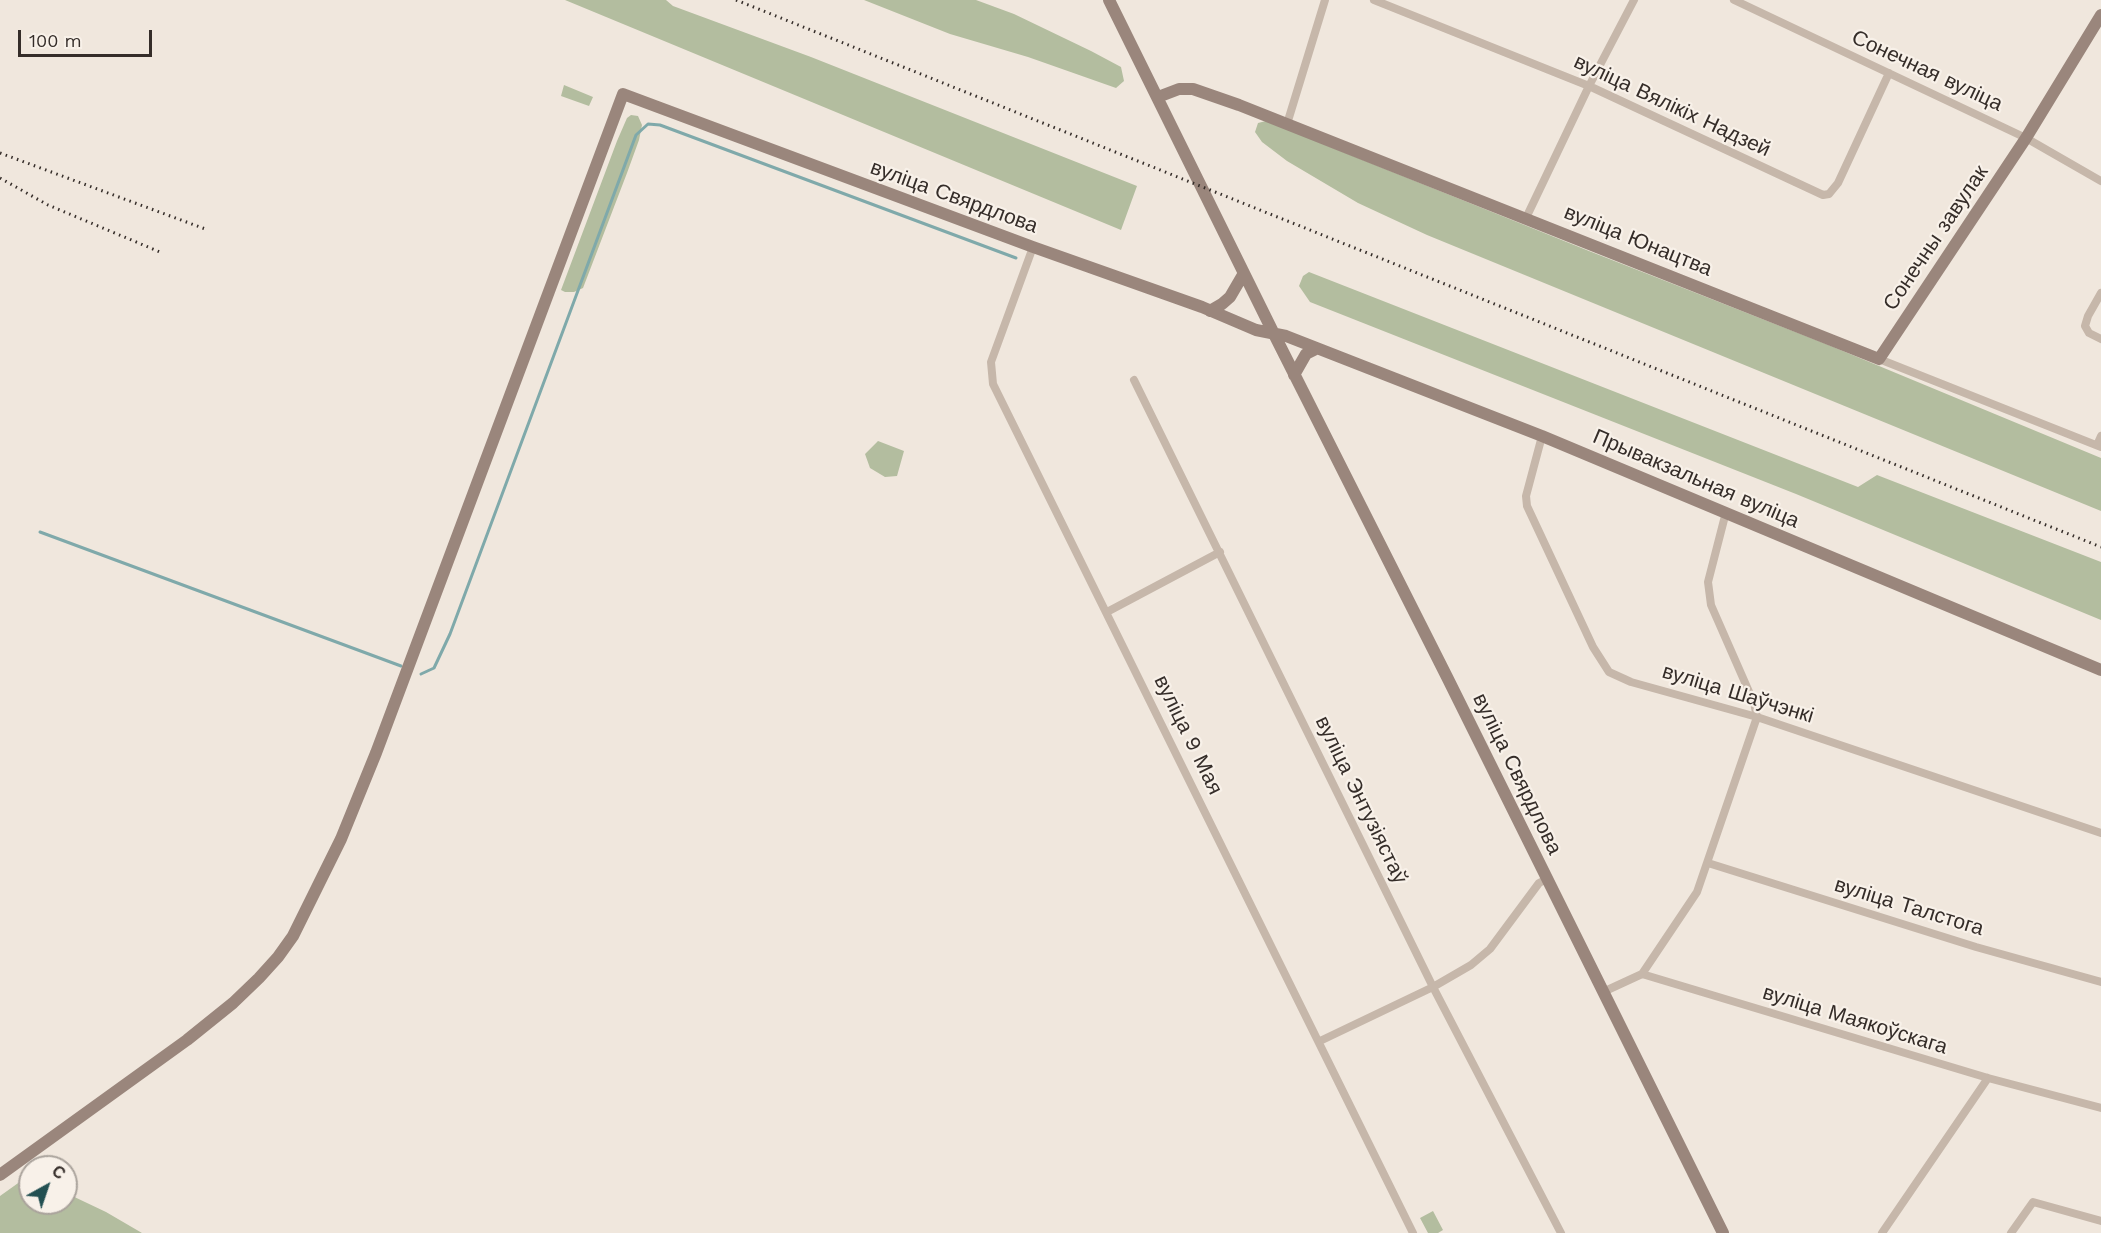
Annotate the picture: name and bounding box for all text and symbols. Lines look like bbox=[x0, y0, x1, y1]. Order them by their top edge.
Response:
scale bar bbox=[21, 18, 154, 56]
street label: Сонечная вуліца bbox=[1848, 25, 2006, 117]
text: 100 m bbox=[29, 30, 82, 51]
street label: вуліца Вялікіх Надзей bbox=[1570, 49, 1774, 163]
street label: вуліца Свярдлова bbox=[867, 155, 1041, 239]
street label: Сонечны завулак bbox=[1878, 161, 1994, 315]
street label: вуліца Юнацтва bbox=[1560, 200, 1716, 282]
street label: Прывакзальная вуліца bbox=[1589, 424, 1803, 534]
street label: вуліца Шаўчэнкі bbox=[1659, 659, 1817, 729]
street label: вуліца 9 Мая bbox=[1148, 671, 1228, 799]
street label: вуліца Свярдлова bbox=[1467, 689, 1567, 859]
street label: вуліца Энтузіястаў bbox=[1310, 712, 1412, 888]
street label: вуліца Талстога bbox=[1831, 872, 1987, 942]
street label: вуліца Маякоўскага bbox=[1760, 980, 1950, 1060]
north arrow bbox=[18, 1155, 78, 1215]
text: С bbox=[48, 1161, 69, 1183]

